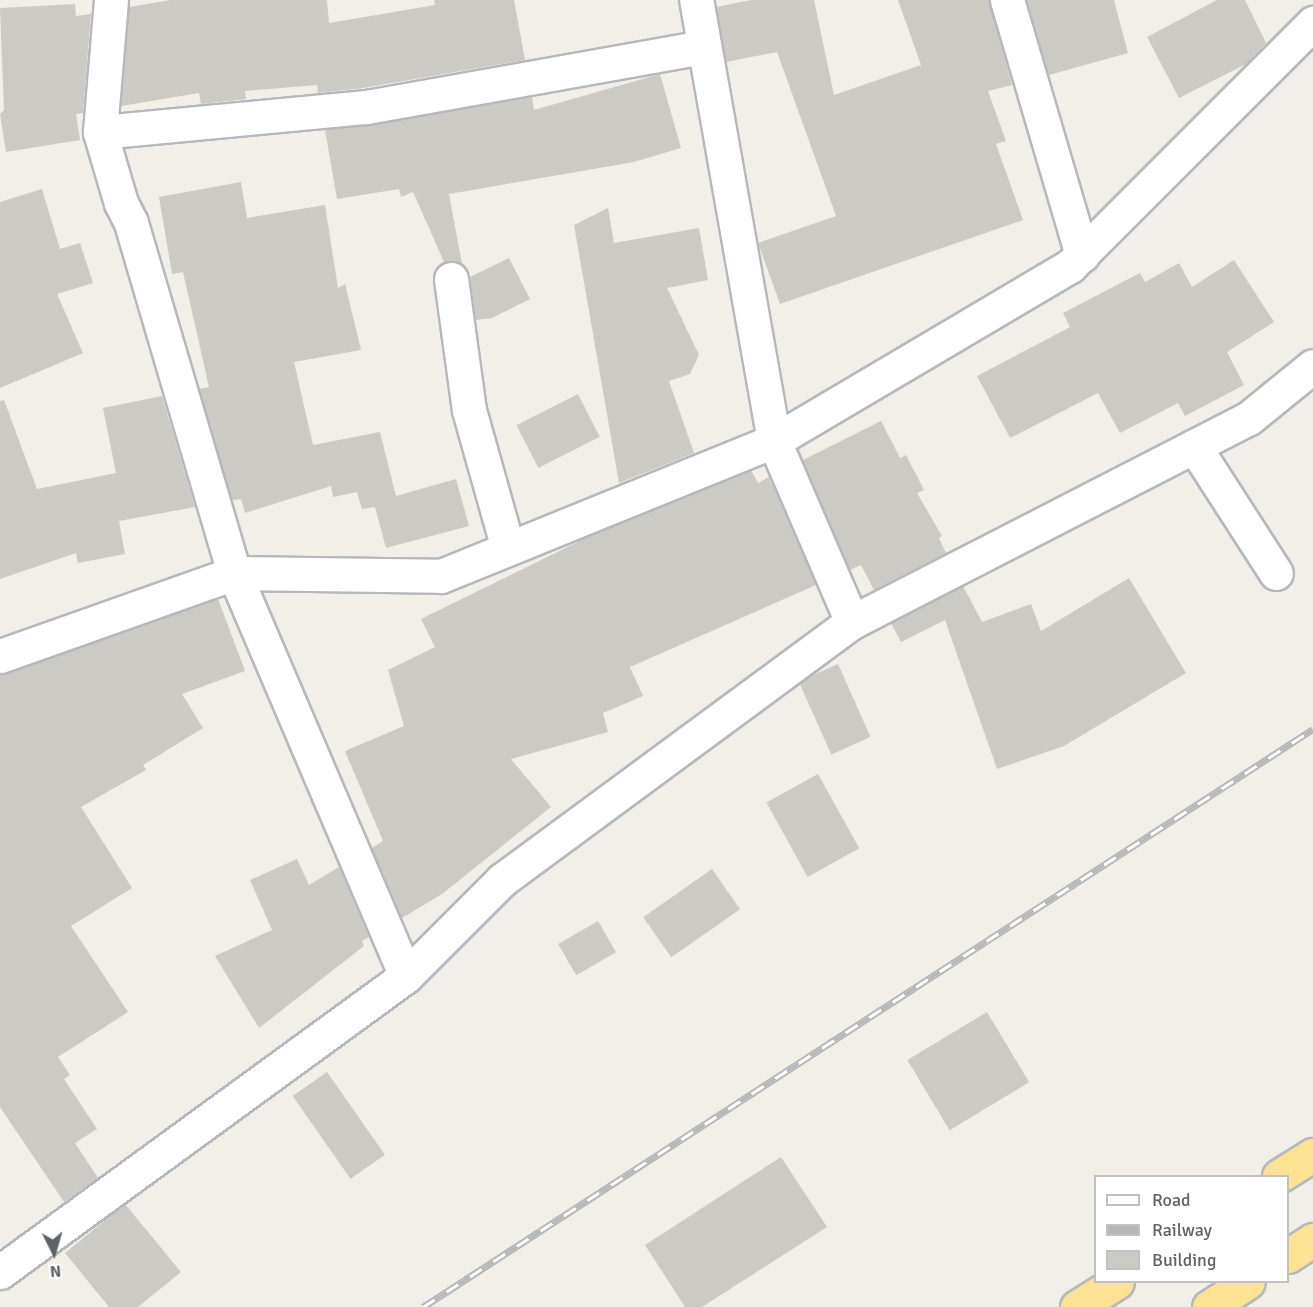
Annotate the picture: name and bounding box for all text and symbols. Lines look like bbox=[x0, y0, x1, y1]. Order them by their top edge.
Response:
legend bbox=[1094, 1175, 1289, 1283]
text: Road bbox=[1152, 1189, 1191, 1211]
text: Railway bbox=[1152, 1219, 1212, 1241]
north arrow bbox=[24, 1223, 84, 1283]
text: Building bbox=[1152, 1249, 1216, 1271]
text: N bbox=[49, 1260, 62, 1281]

